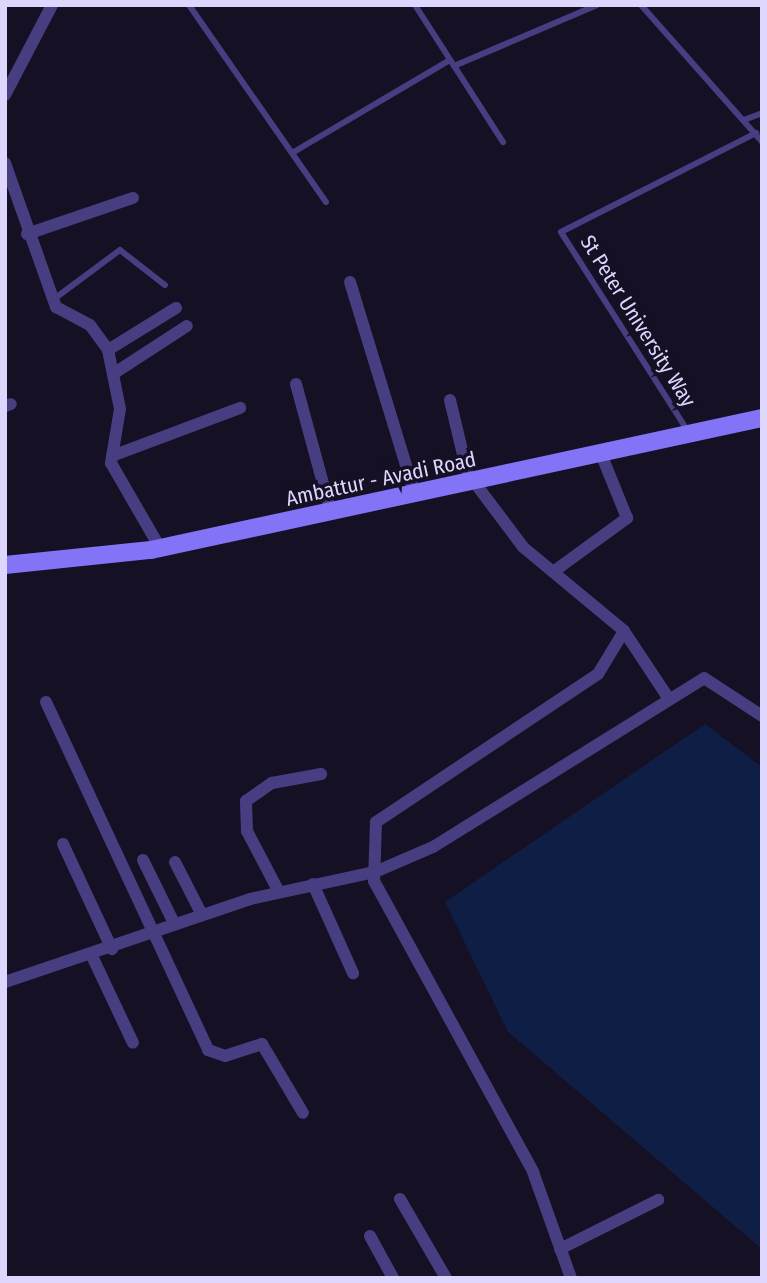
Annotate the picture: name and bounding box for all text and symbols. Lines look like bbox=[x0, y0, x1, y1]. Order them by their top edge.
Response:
street label: St Peter University Way bbox=[575, 231, 701, 411]
street label: Ambattur - Avadi Road bbox=[284, 447, 478, 511]

